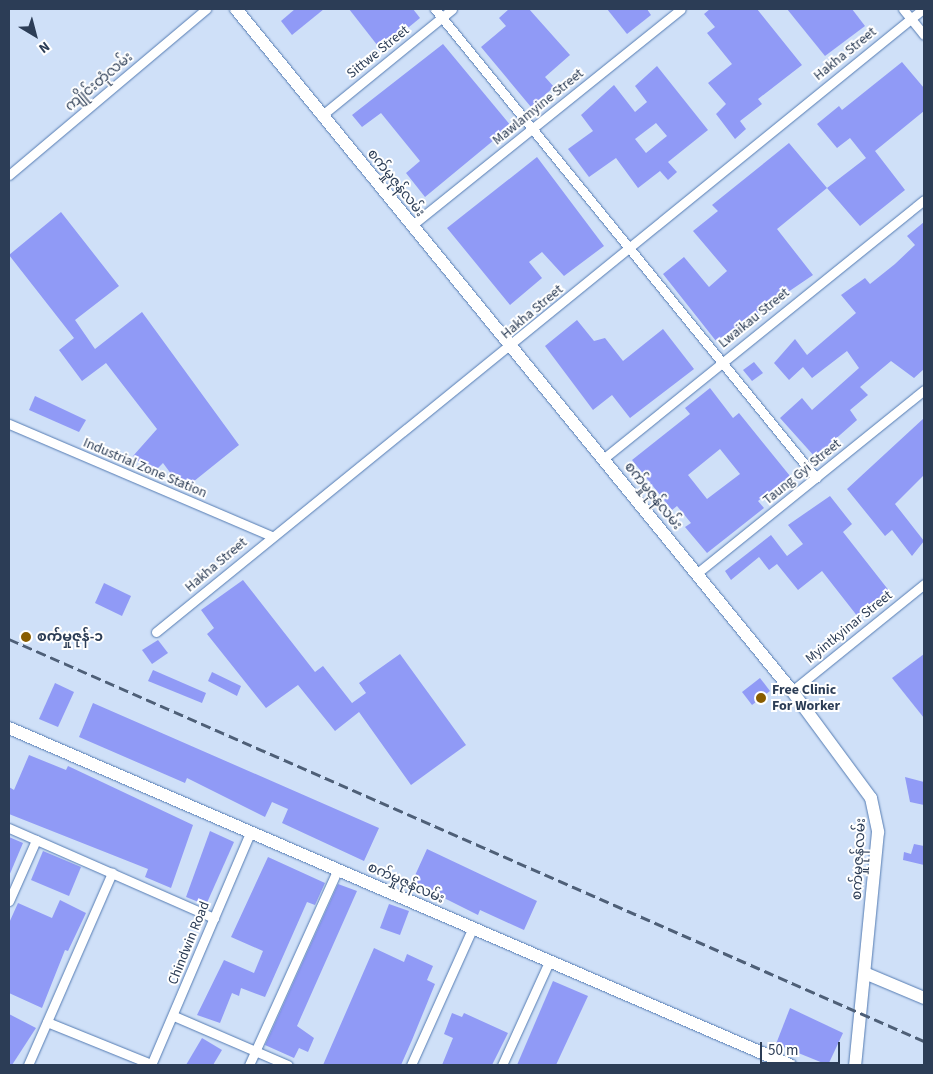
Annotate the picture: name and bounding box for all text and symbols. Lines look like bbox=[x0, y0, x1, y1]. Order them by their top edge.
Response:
north arrow bbox=[10, 10, 60, 60]
street label: Sittwe Street bbox=[344, 22, 412, 82]
street label: Hakha Street bbox=[810, 24, 880, 84]
text: N bbox=[34, 36, 54, 58]
street label: ကျိုင်းတုံလမ်း bbox=[62, 49, 136, 115]
street label: Mawlamyine Street bbox=[489, 65, 587, 149]
street label: စက်မှုဇုန်လမ်း bbox=[364, 146, 428, 220]
street label: Hakha Street bbox=[498, 281, 566, 343]
street label: Lwaikau Street bbox=[715, 284, 793, 352]
street label: Industrial Zone Station bbox=[81, 434, 209, 502]
street label: Taung Gyi Street bbox=[760, 436, 844, 508]
street label: စက်မှုဇုန်လမ်း bbox=[621, 459, 685, 533]
street label: Hakha Street bbox=[182, 534, 250, 596]
street label: Myintkyinar Street bbox=[802, 587, 896, 667]
place label: စက်မှုဇုန်-၁ bbox=[37, 629, 103, 645]
marker: စက်မှုဇုန်-၁ bbox=[19, 630, 33, 644]
place label: Free Clinic For Worker bbox=[772, 682, 840, 714]
marker: Free Clinic For Worker bbox=[754, 691, 768, 705]
street label: စက်မှုဇုန်လမ်း bbox=[848, 817, 870, 901]
street label: စက်မှုဇုန်လမ်း bbox=[365, 859, 447, 907]
street label: Chindwin Road bbox=[165, 899, 213, 987]
scale bar bbox=[763, 1032, 843, 1064]
text: 50 m bbox=[768, 1040, 798, 1061]

